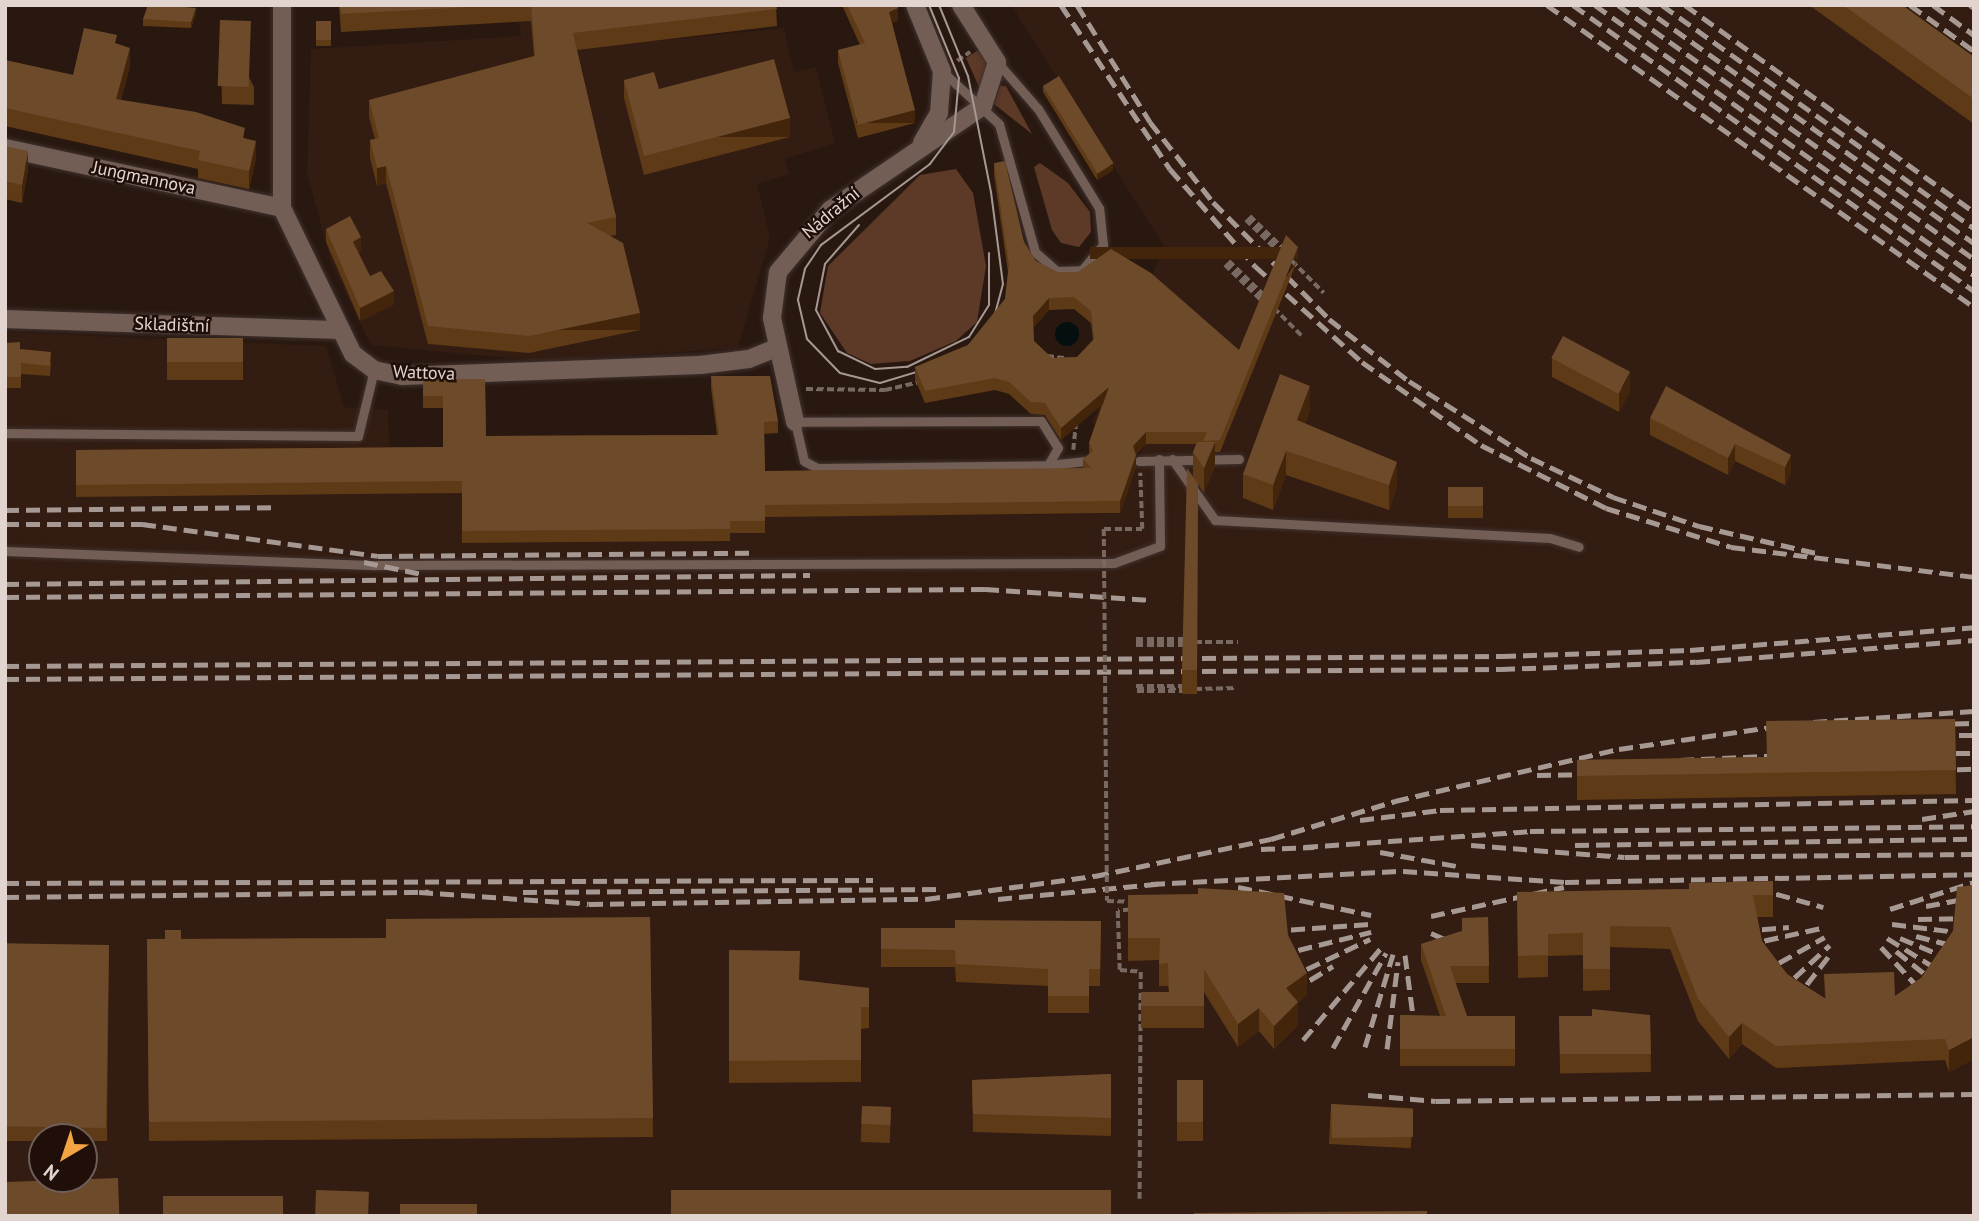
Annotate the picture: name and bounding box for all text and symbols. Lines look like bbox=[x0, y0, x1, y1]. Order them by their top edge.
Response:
street label: Jungmannova bbox=[91, 157, 197, 199]
street label: Nádražní bbox=[798, 183, 864, 243]
street label: Skladištní bbox=[134, 313, 210, 337]
street label: Wattova bbox=[393, 361, 455, 385]
north arrow bbox=[28, 1123, 98, 1193]
text: N bbox=[39, 1160, 63, 1186]

